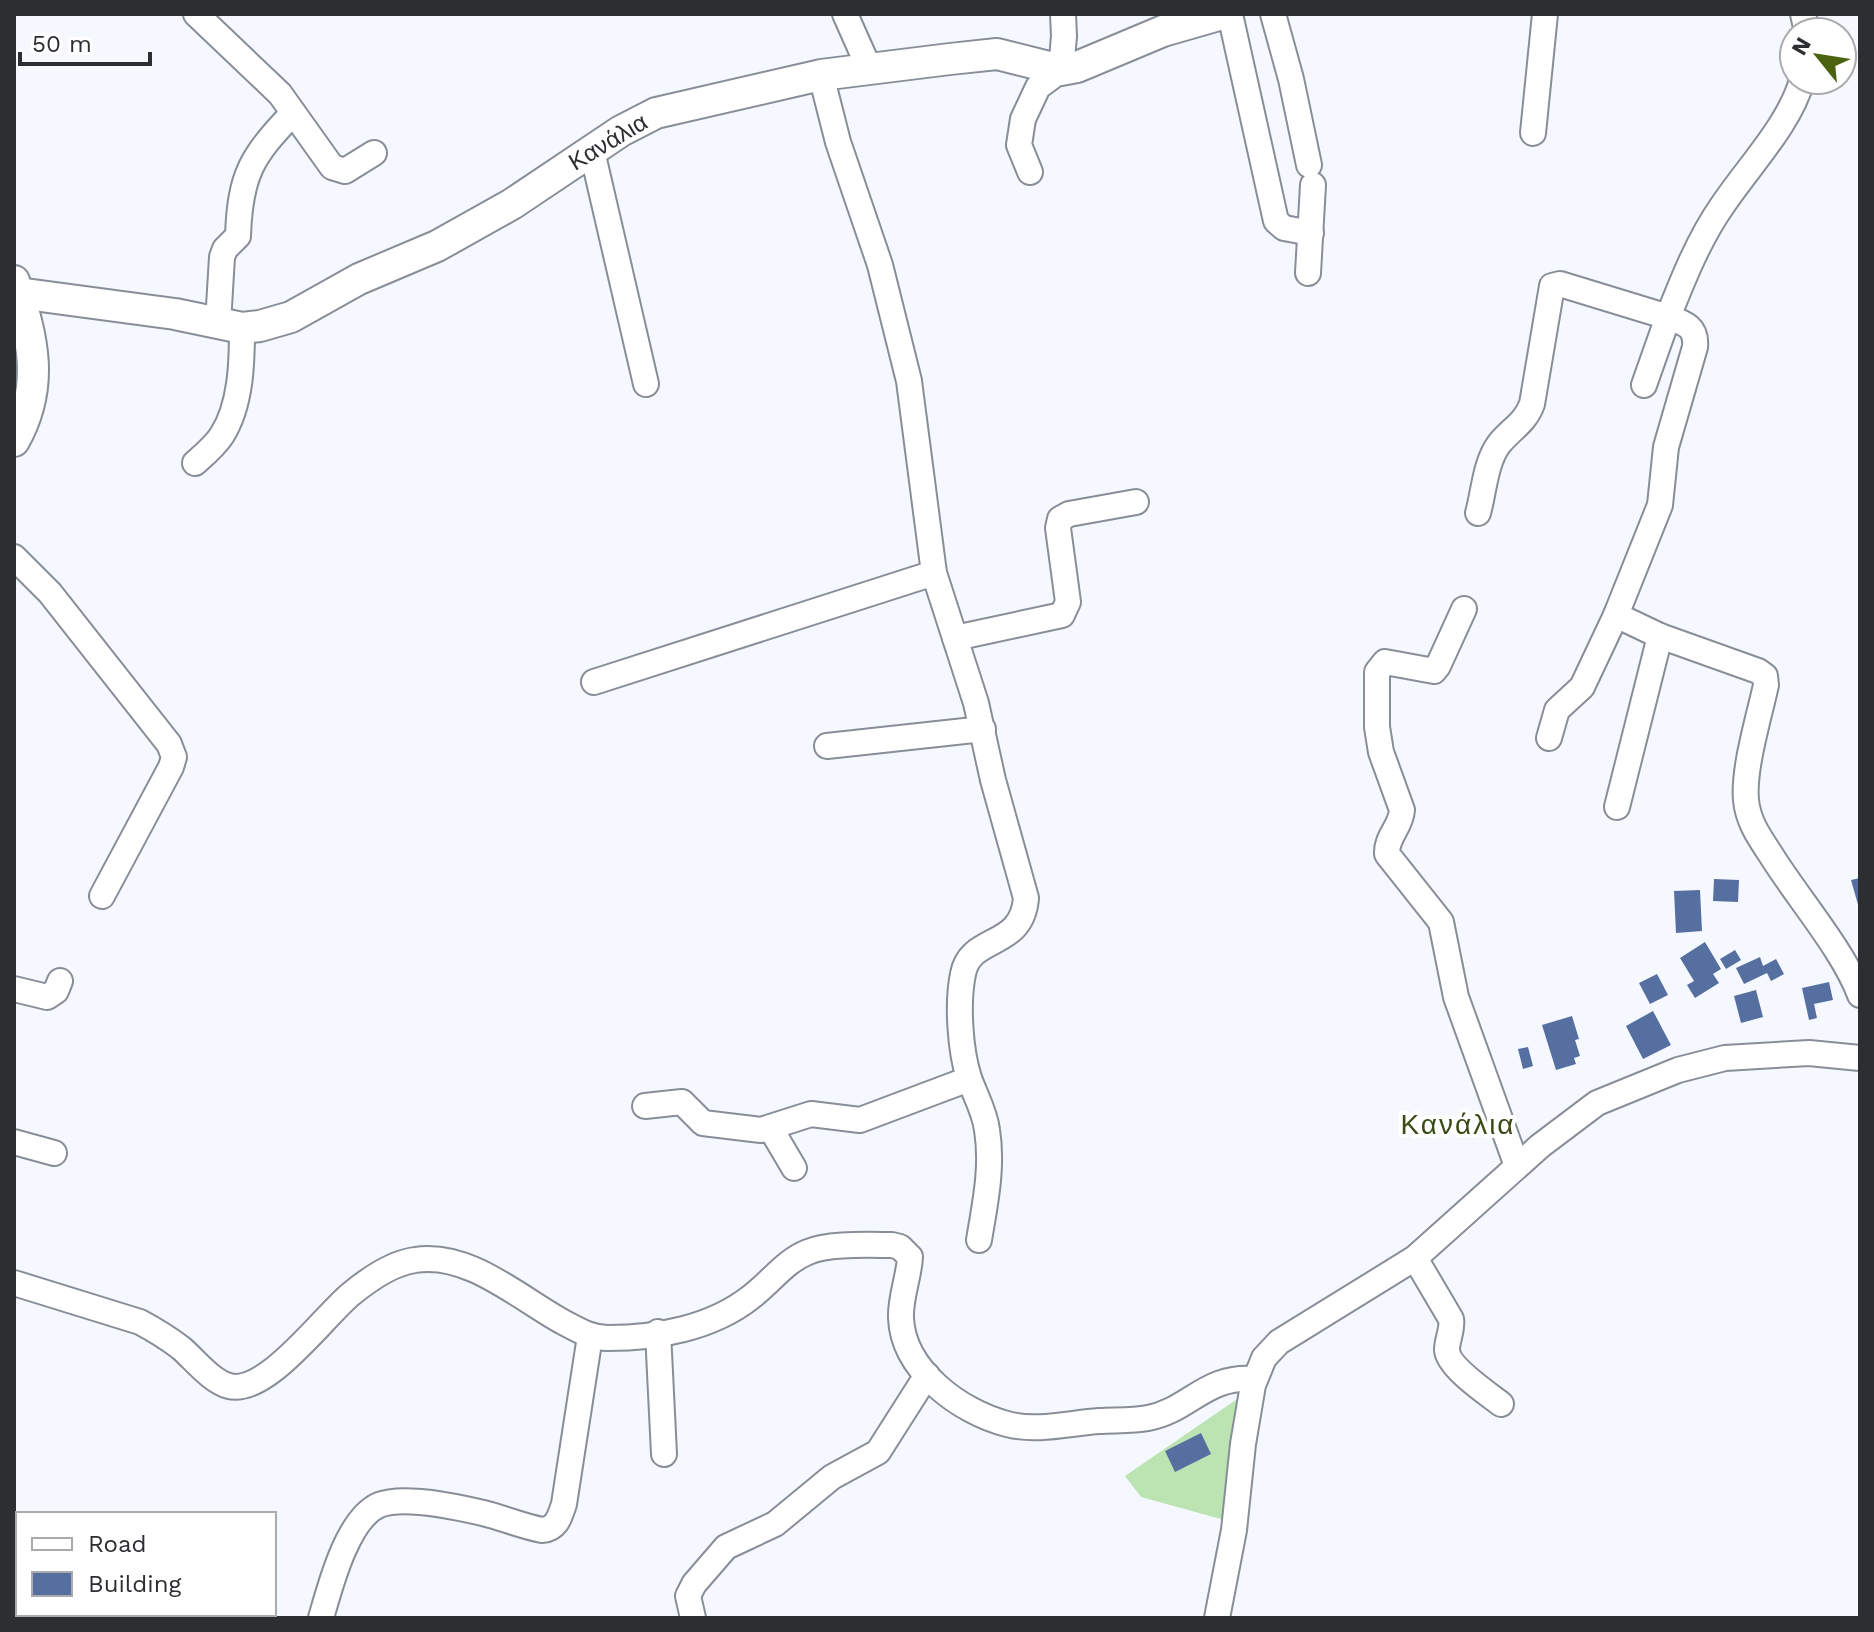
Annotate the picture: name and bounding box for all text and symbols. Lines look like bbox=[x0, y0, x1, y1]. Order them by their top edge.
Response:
scale bar bbox=[20, 16, 150, 66]
north arrow bbox=[1778, 16, 1858, 96]
text: 50 m bbox=[32, 30, 92, 58]
text: N bbox=[1786, 33, 1816, 60]
street label: Κανάλια bbox=[564, 108, 652, 176]
district label: Κανάλια bbox=[1400, 1108, 1516, 1141]
legend bbox=[16, 1512, 276, 1616]
text: Road bbox=[88, 1530, 147, 1558]
text: Building bbox=[88, 1570, 181, 1598]

